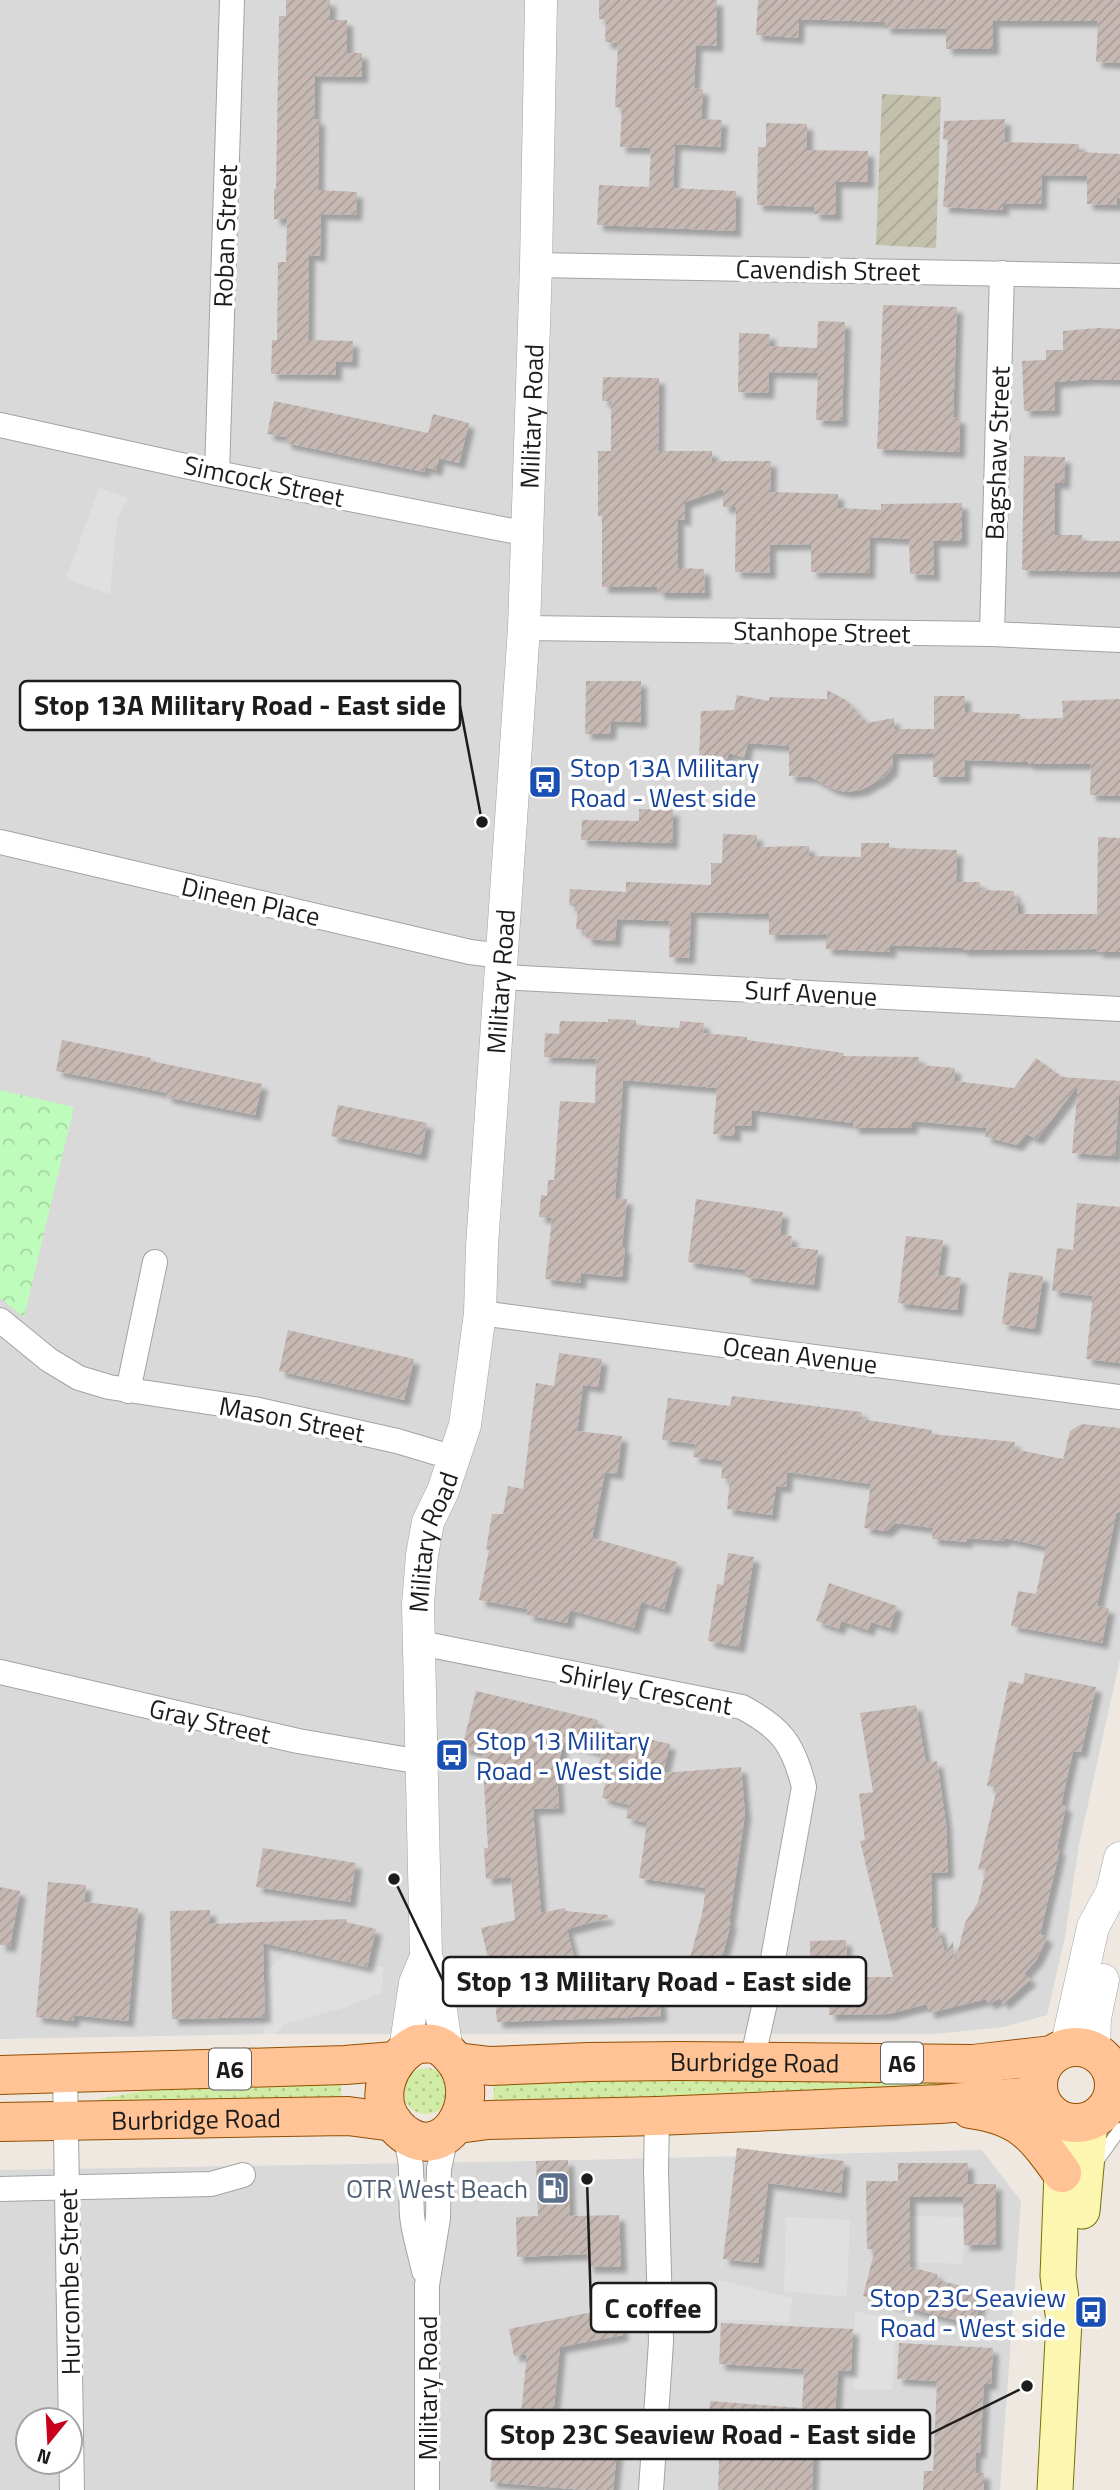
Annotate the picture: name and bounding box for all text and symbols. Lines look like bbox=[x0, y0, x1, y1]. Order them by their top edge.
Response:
street label: Roban Street bbox=[203, 164, 247, 308]
street label: Cavendish Street bbox=[735, 249, 921, 291]
street label: Military Road bbox=[509, 343, 553, 489]
street label: Bagshaw Street bbox=[974, 365, 1020, 541]
street label: Simcock Street bbox=[180, 445, 348, 517]
street label: Stanhope Street bbox=[733, 611, 911, 653]
callout: Stop 13A Military Road - East side bbox=[20, 681, 460, 730]
text: Stop 13A Military Road - East side bbox=[34, 683, 446, 726]
place label: Stop 13A Military Road - West side bbox=[570, 748, 759, 817]
bus stop icon: Stop 13A Military Road - West side bbox=[526, 763, 564, 801]
street label: Dineen Place bbox=[178, 866, 324, 936]
street label: Military Road bbox=[476, 908, 524, 1055]
street label: Surf Avenue bbox=[744, 970, 878, 1016]
street label: Ocean Avenue bbox=[720, 1326, 880, 1384]
street label: Mason Street bbox=[216, 1386, 368, 1452]
street label: Military Road bbox=[398, 1466, 468, 1614]
street label: Shirley Crescent bbox=[556, 1653, 736, 1725]
street label: Gray Street bbox=[146, 1688, 274, 1754]
place label: Stop 13 Military Road - West side bbox=[476, 1721, 662, 1790]
bus stop icon: Stop 13 Military Road - West side bbox=[433, 1736, 471, 1774]
callout: Stop 13 Military Road - East side bbox=[443, 1957, 866, 2006]
text: Stop 13 Military Road - East side bbox=[456, 1959, 852, 2002]
street label: Burbridge Road bbox=[670, 2041, 840, 2082]
road number: A6 bbox=[881, 2042, 923, 2084]
road number: A6 bbox=[209, 2048, 251, 2090]
street label: Burbridge Road bbox=[111, 2098, 281, 2140]
place label: OTR West Beach bbox=[346, 2169, 528, 2208]
fuel station icon: OTR West Beach bbox=[534, 2169, 572, 2207]
street label: Hurcombe Street bbox=[48, 2189, 90, 2375]
place label: Stop 23C Seaview Road - West side bbox=[870, 2278, 1066, 2347]
callout: C coffee bbox=[591, 2283, 716, 2332]
text: C coffee bbox=[604, 2286, 702, 2329]
bus stop icon: Stop 23C Seaview Road - West side bbox=[1072, 2293, 1110, 2331]
street label: Military Road bbox=[408, 2316, 447, 2460]
north arrow bbox=[14, 2406, 84, 2476]
callout: Stop 23C Seaview Road - East side bbox=[486, 2410, 930, 2459]
text: Stop 23C Seaview Road - East side bbox=[500, 2412, 916, 2455]
text: N bbox=[33, 2442, 54, 2473]

